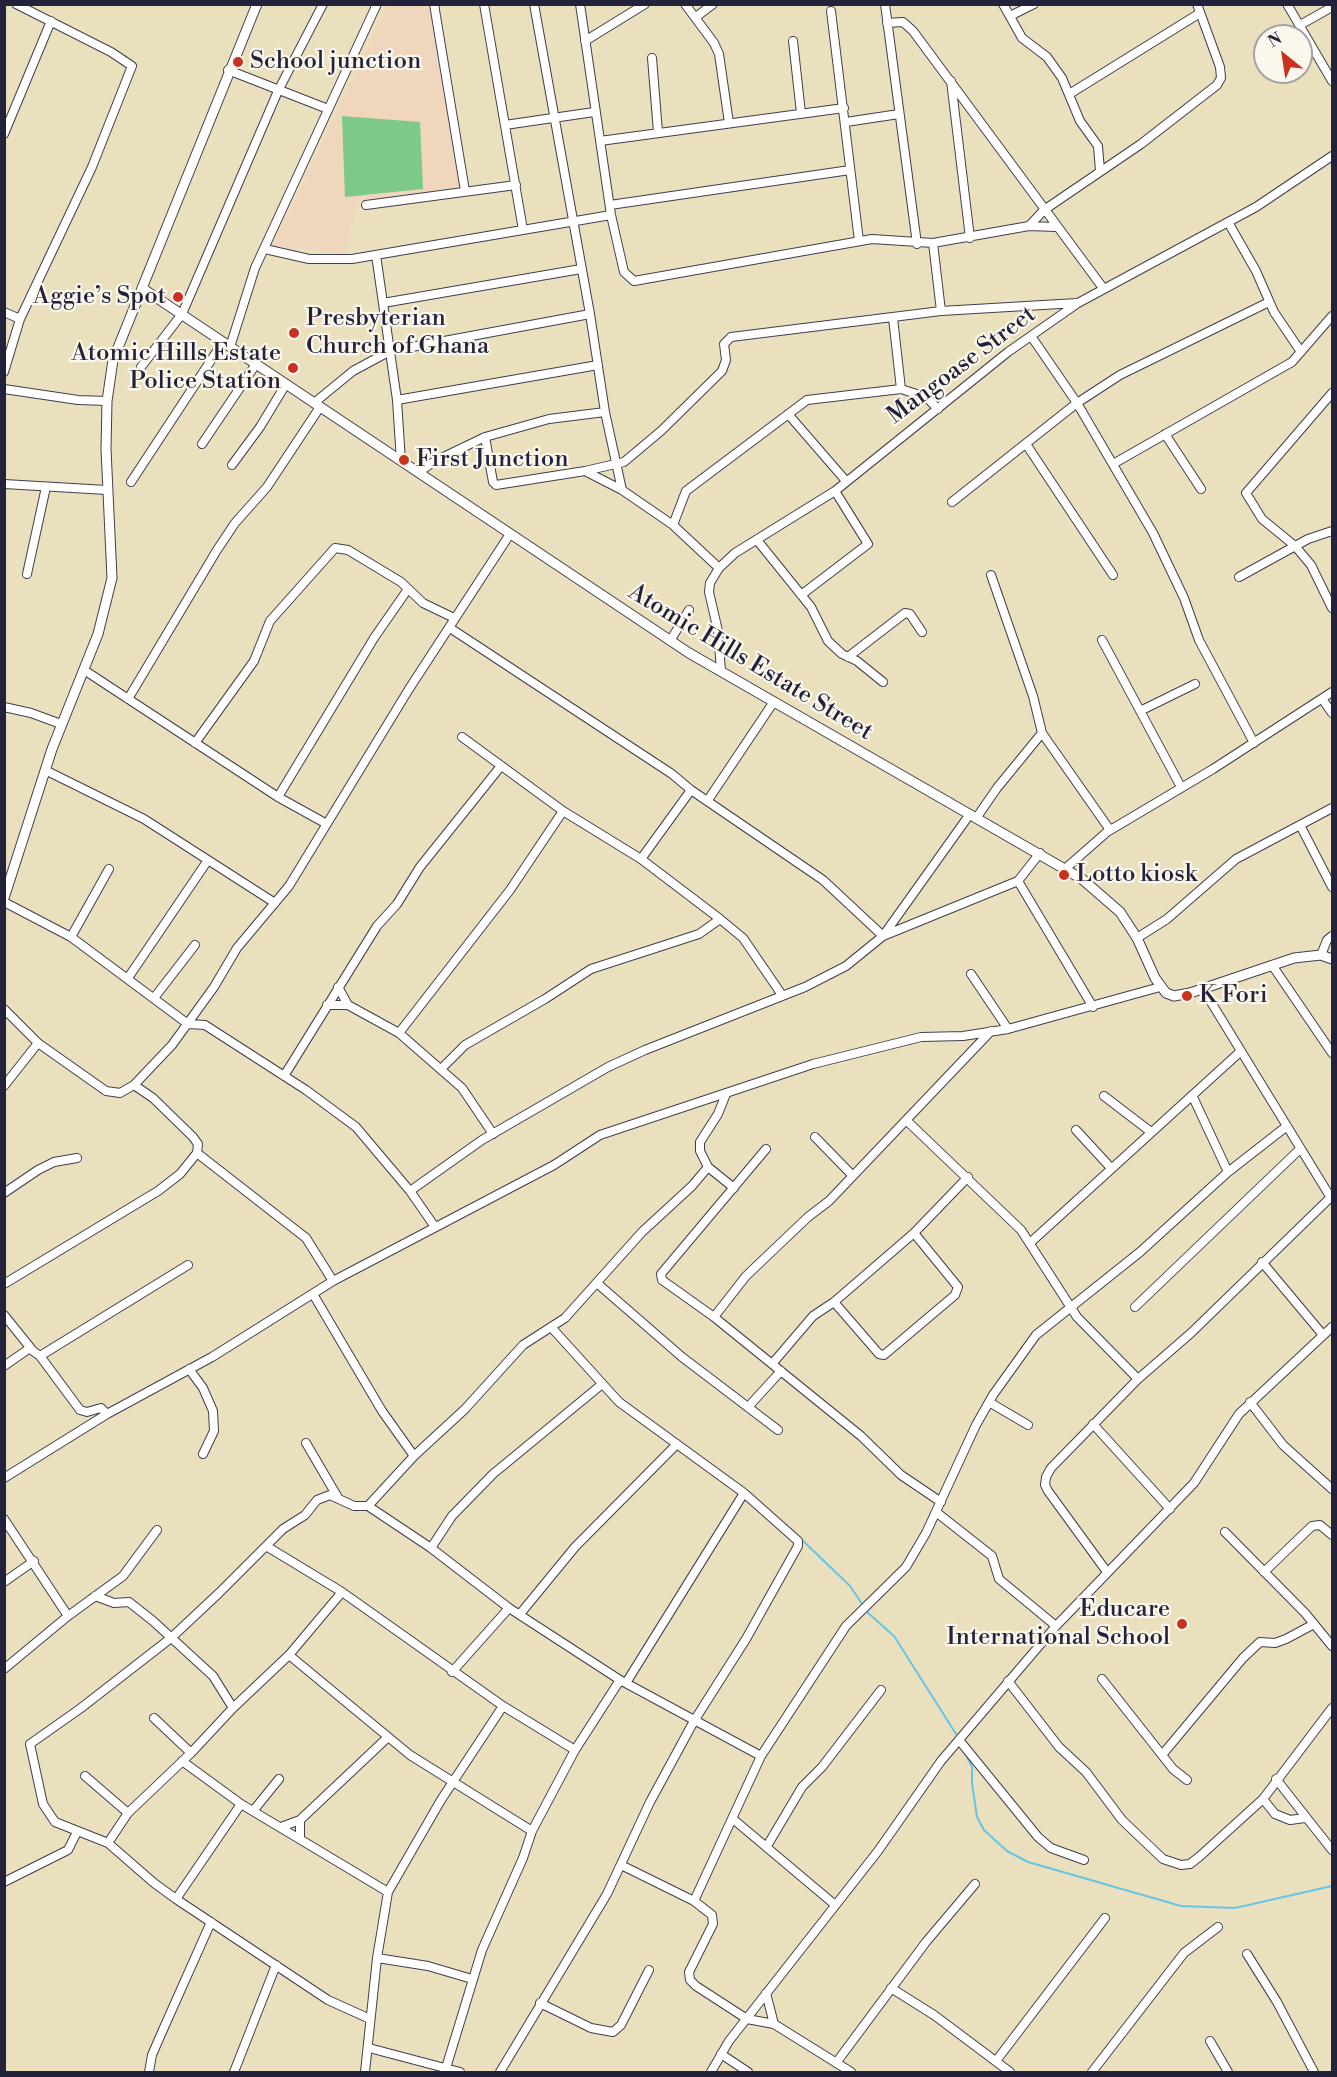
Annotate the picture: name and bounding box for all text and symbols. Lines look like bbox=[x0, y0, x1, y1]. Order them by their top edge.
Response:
north arrow bbox=[1253, 24, 1313, 84]
text: N bbox=[1265, 28, 1285, 52]
place label: School junction bbox=[250, 48, 421, 76]
marker: School junction bbox=[231, 55, 245, 69]
place label: Aggie’s Spot bbox=[33, 283, 166, 311]
marker: Aggie’s Spot bbox=[171, 290, 185, 304]
street label: Mangoase Street bbox=[882, 301, 1042, 431]
place label: Presbyterian Church of Ghana bbox=[306, 305, 489, 361]
marker: Presbyterian Church of Ghana bbox=[287, 326, 301, 340]
place label: Atomic Hills Estate Police Station bbox=[71, 340, 281, 396]
marker: Atomic Hills Estate Police Station bbox=[286, 361, 300, 375]
place label: First Junction bbox=[416, 446, 569, 474]
marker: First Junction bbox=[397, 453, 411, 467]
street label: Atomic Hills Estate Street bbox=[623, 579, 877, 747]
place label: Lotto kiosk bbox=[1076, 861, 1197, 889]
marker: Lotto kiosk bbox=[1057, 868, 1071, 882]
place label: K Fori bbox=[1199, 982, 1268, 1010]
marker: K Fori bbox=[1180, 989, 1194, 1003]
place label: Educare International School bbox=[946, 1596, 1170, 1652]
marker: Educare International School bbox=[1175, 1617, 1189, 1631]

